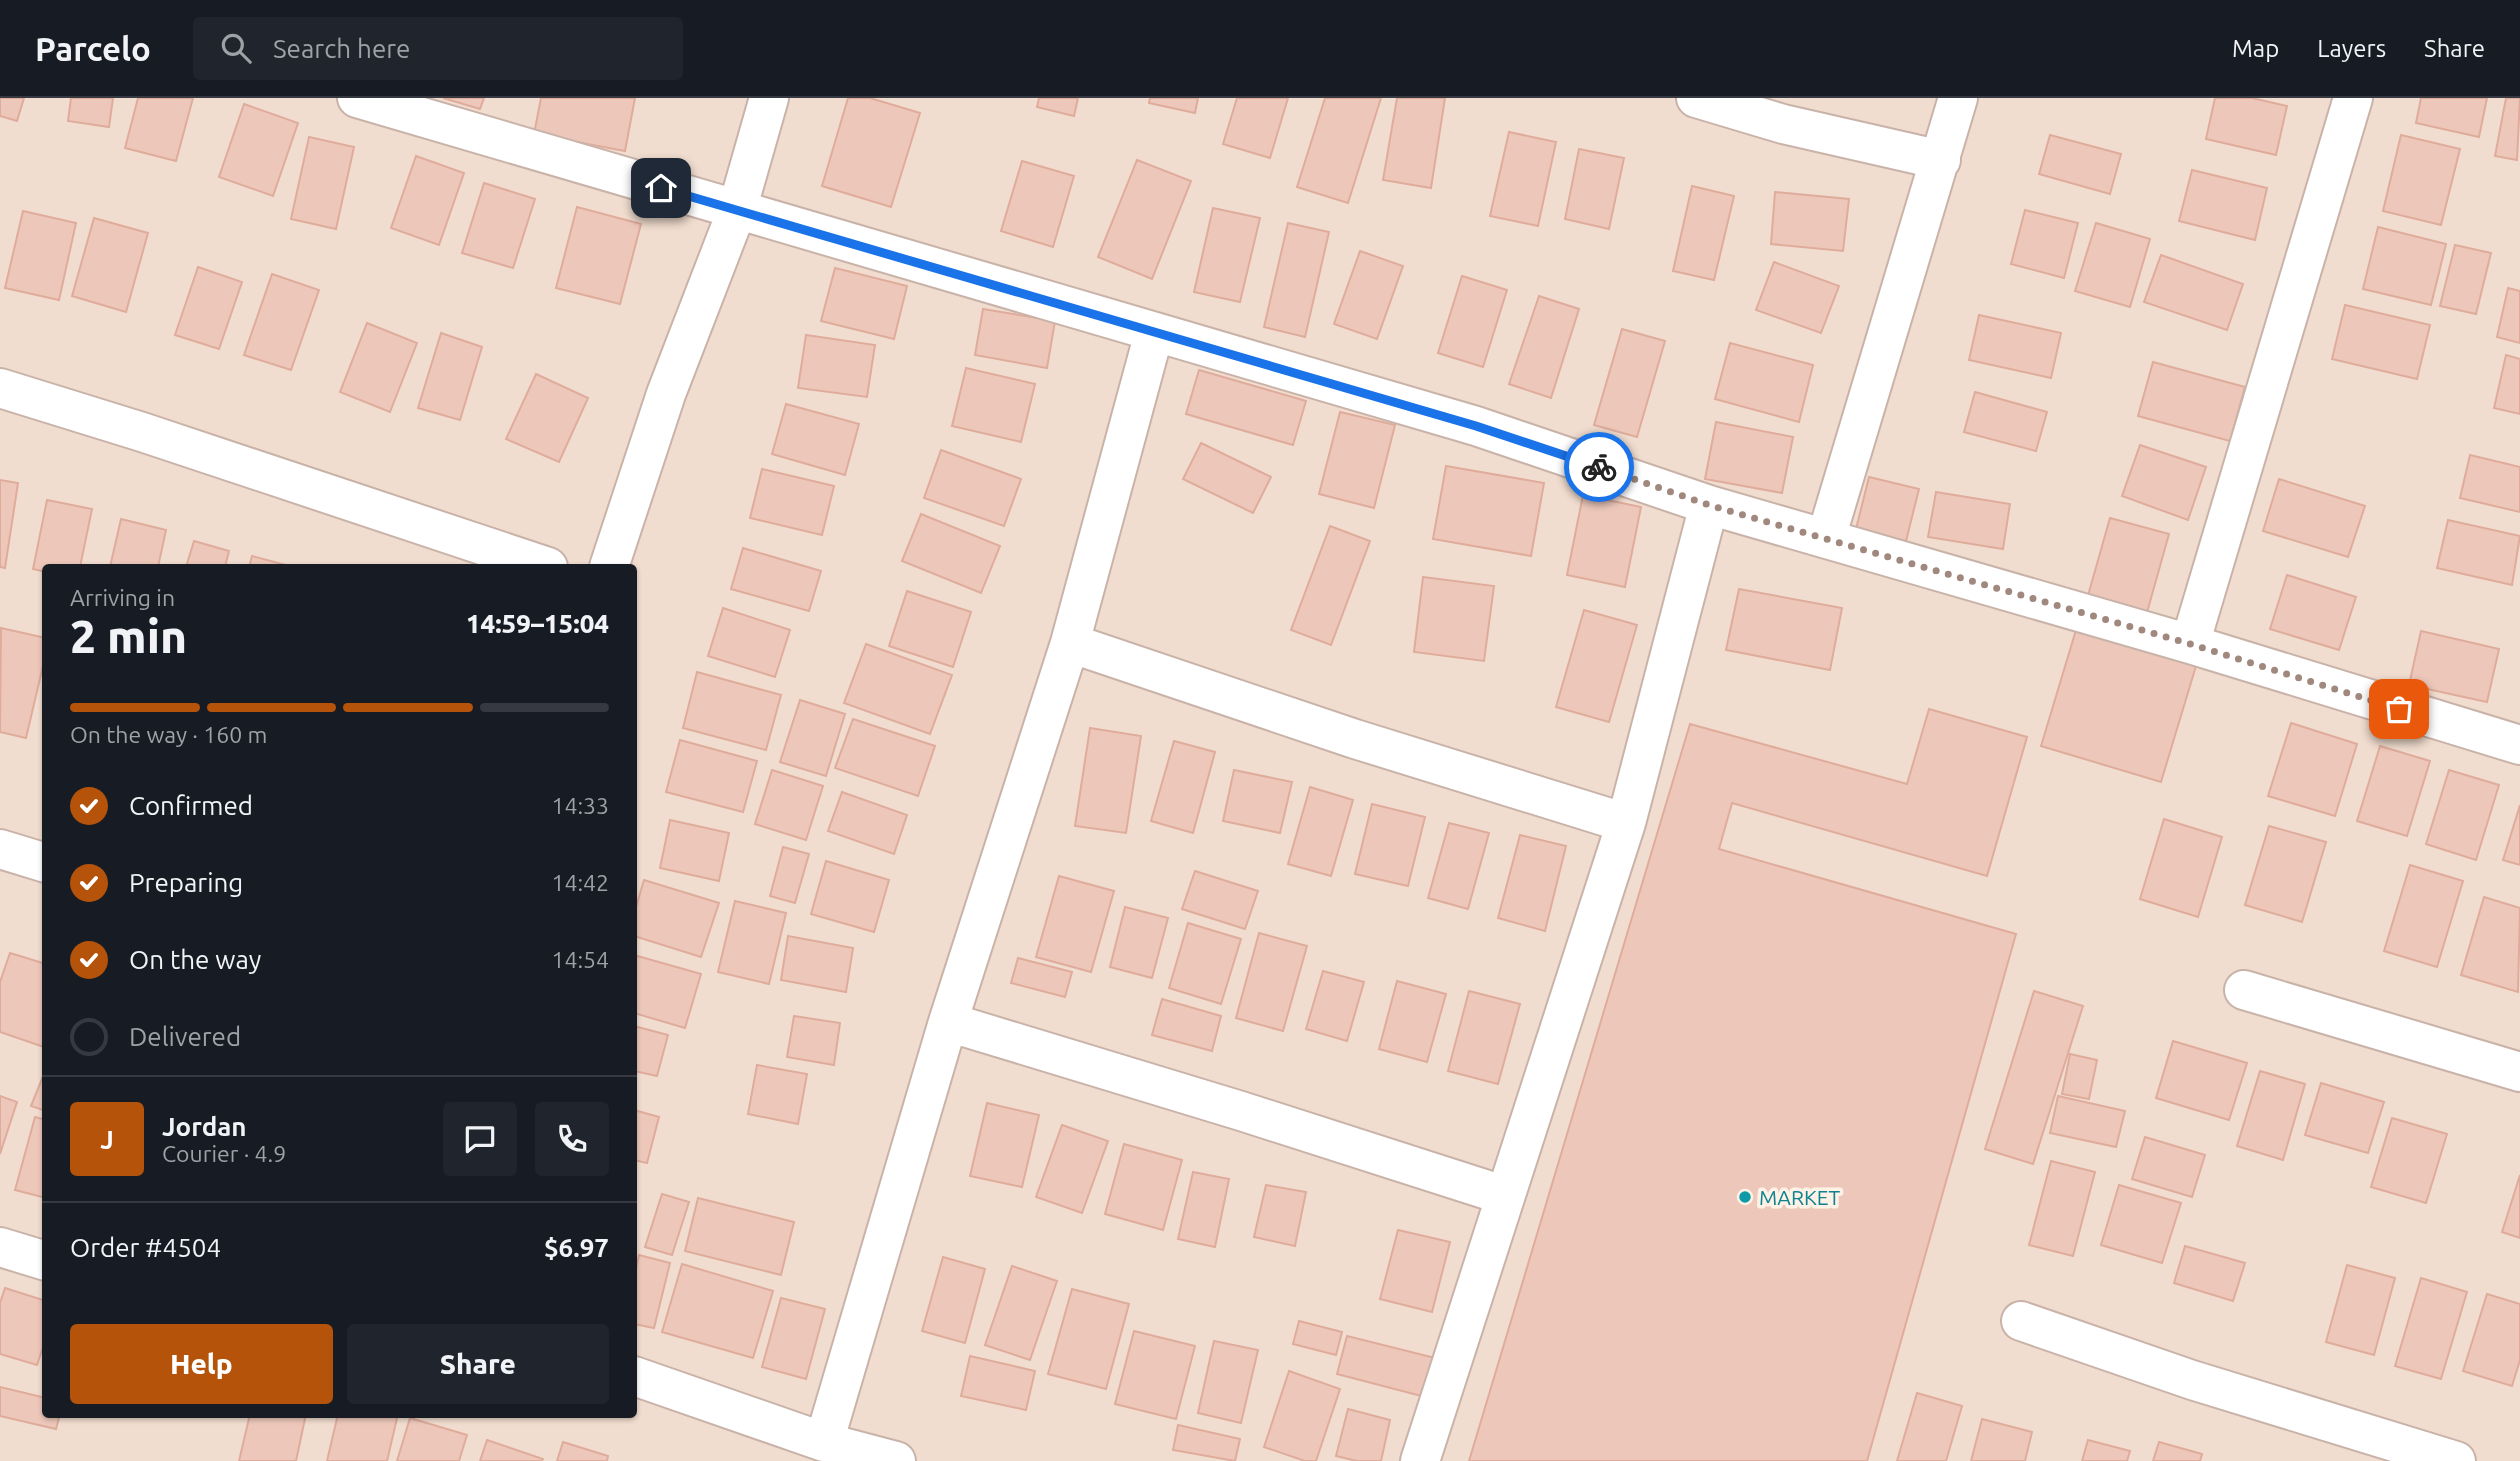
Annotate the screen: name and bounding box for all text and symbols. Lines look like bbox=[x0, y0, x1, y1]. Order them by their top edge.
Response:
search box bbox=[193, 17, 683, 80]
icon: search bbox=[217, 29, 255, 67]
text: Parcelo bbox=[35, 30, 151, 67]
text: Search here bbox=[273, 34, 410, 63]
text: Map bbox=[2232, 35, 2279, 62]
text: Layers bbox=[2317, 35, 2386, 62]
text: Share bbox=[2424, 35, 2485, 62]
pin bbox=[631, 158, 691, 218]
icon: home bbox=[642, 169, 680, 207]
courier bbox=[1564, 432, 1634, 502]
icon: bike bbox=[1580, 448, 1618, 486]
text: Arriving in bbox=[70, 585, 175, 610]
text: 14:59–15:04 bbox=[466, 609, 609, 638]
text: 2 min bbox=[70, 610, 187, 662]
pin bbox=[2369, 679, 2429, 739]
icon: bag bbox=[2380, 690, 2418, 728]
text: On the way · 160 m bbox=[70, 722, 267, 747]
icon: check bbox=[70, 787, 108, 825]
text: Confirmed bbox=[129, 791, 253, 820]
text: 14:33 bbox=[551, 793, 609, 818]
icon: check bbox=[70, 864, 108, 902]
text: Preparing bbox=[129, 868, 243, 897]
text: 14:42 bbox=[551, 870, 609, 895]
icon: check bbox=[70, 941, 108, 979]
text: On the way bbox=[129, 945, 261, 974]
text: 14:54 bbox=[551, 947, 609, 972]
text: Delivered bbox=[129, 1022, 241, 1051]
button: chat bbox=[443, 1102, 517, 1176]
button: phone bbox=[535, 1102, 609, 1176]
text: Jordan bbox=[162, 1112, 247, 1141]
text: J bbox=[100, 1125, 114, 1154]
text: Courier · 4.9 bbox=[162, 1141, 286, 1166]
place label: MARKET bbox=[1759, 1185, 1841, 1209]
marker: MARKET bbox=[1737, 1189, 1753, 1205]
text: Order #4504 bbox=[70, 1233, 221, 1262]
text: $6.97 bbox=[544, 1233, 609, 1262]
button: Help bbox=[70, 1324, 333, 1404]
button: Share bbox=[347, 1324, 609, 1404]

